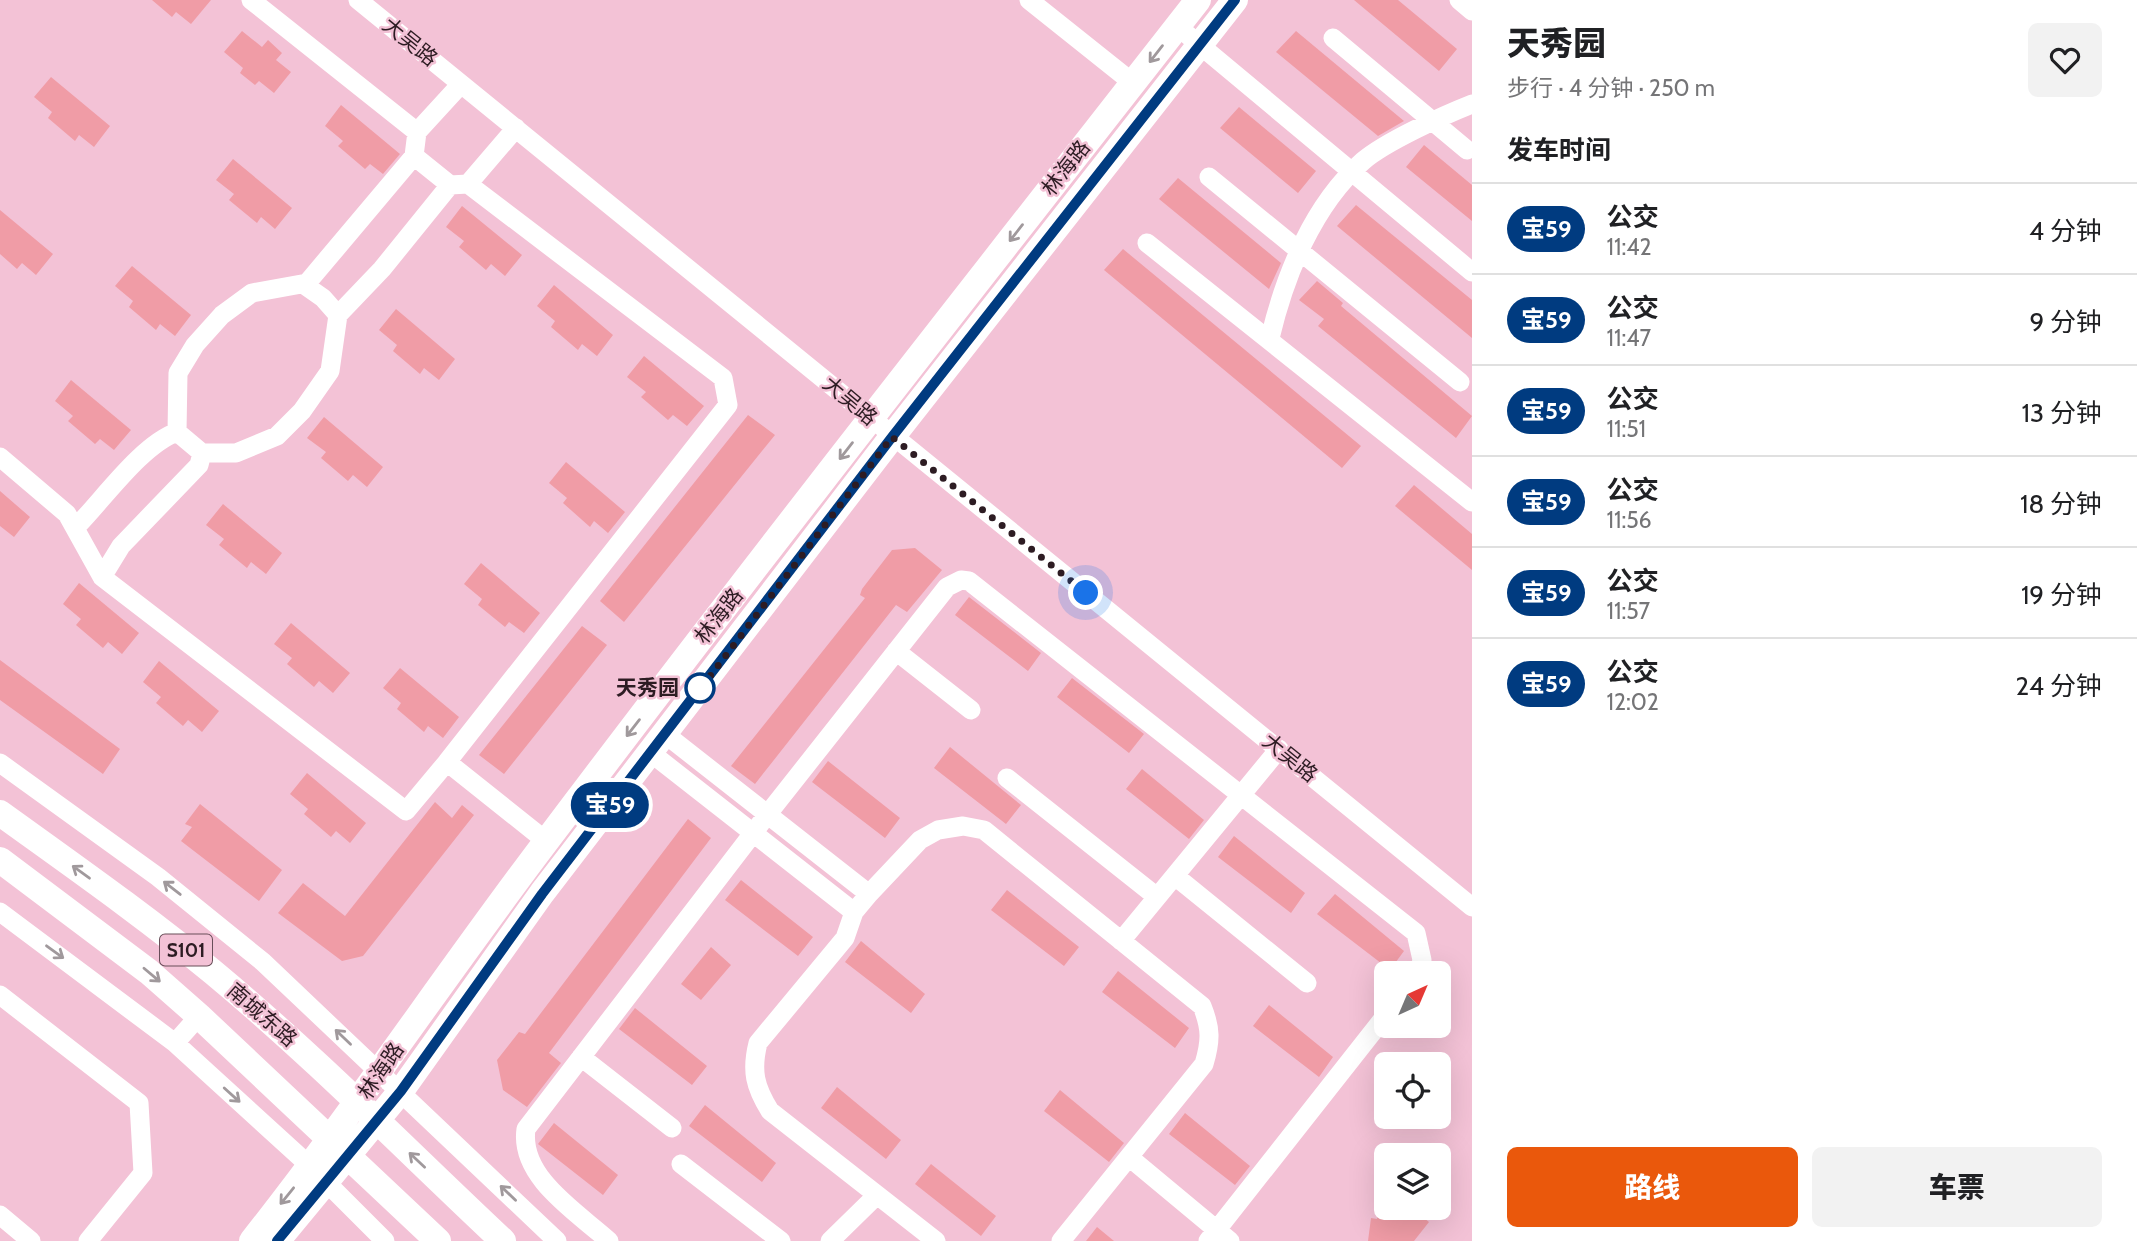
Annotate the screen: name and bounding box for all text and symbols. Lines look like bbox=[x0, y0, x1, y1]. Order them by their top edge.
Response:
street label: 大吴路 bbox=[378, 12, 443, 71]
text: 天秀园 bbox=[1507, 23, 1606, 63]
button: heart bbox=[2028, 23, 2102, 97]
one-way arrow bbox=[1148, 44, 1164, 62]
text: 步行 · 4 分钟 · 250 m bbox=[1507, 74, 1715, 102]
text: 发车时间 bbox=[1507, 134, 1611, 166]
street label: 林海路 bbox=[1036, 135, 1095, 200]
text: 公交 bbox=[1606, 201, 1658, 233]
text: 宝59 bbox=[1521, 214, 1571, 243]
text: 4 分钟 bbox=[2029, 215, 2102, 247]
one-way arrow bbox=[1008, 223, 1023, 242]
text: 11:42 bbox=[1606, 233, 1652, 261]
text: 公交 bbox=[1606, 292, 1658, 324]
text: 宝59 bbox=[1521, 305, 1571, 334]
text: 9 分钟 bbox=[2029, 306, 2102, 338]
text: 11:47 bbox=[1606, 324, 1651, 352]
street label: 大吴路 bbox=[818, 371, 882, 430]
text: 公交 bbox=[1606, 383, 1658, 415]
text: 宝59 bbox=[1521, 396, 1571, 425]
text: 13 分钟 bbox=[2022, 397, 2102, 429]
text: 11:51 bbox=[1606, 415, 1646, 443]
one-way arrow bbox=[838, 441, 853, 460]
text: 公交 bbox=[1606, 474, 1658, 506]
text: 宝59 bbox=[1521, 487, 1571, 516]
text: 18 分钟 bbox=[2020, 488, 2102, 520]
text: 11:56 bbox=[1606, 506, 1652, 534]
text: 公交 bbox=[1606, 565, 1658, 597]
your location bbox=[1068, 575, 1103, 610]
text: 宝59 bbox=[1521, 578, 1571, 607]
text: 19 分钟 bbox=[2021, 579, 2102, 611]
street label: 林海路 bbox=[689, 583, 748, 648]
text: 11:57 bbox=[1606, 597, 1650, 625]
text: 公交 bbox=[1606, 656, 1658, 688]
text: 宝59 bbox=[1521, 669, 1571, 698]
text: 24 分钟 bbox=[2015, 670, 2102, 702]
marker: 天秀园 bbox=[685, 673, 715, 703]
place label: 天秀园 bbox=[616, 675, 679, 700]
text: 12:02 bbox=[1606, 688, 1659, 716]
one-way arrow bbox=[625, 719, 640, 737]
street label: 大吴路 bbox=[1258, 728, 1323, 787]
line badge: 宝59 bbox=[570, 782, 650, 828]
text: 宝59 bbox=[585, 790, 635, 819]
one-way arrow bbox=[71, 865, 90, 880]
one-way arrow bbox=[163, 880, 182, 895]
road number: S101 bbox=[160, 934, 212, 966]
one-way arrow bbox=[45, 945, 64, 959]
north arrow bbox=[1374, 961, 1451, 1038]
map controls bbox=[1374, 961, 1451, 1220]
one-way arrow bbox=[143, 967, 161, 983]
street label: 南城东路 bbox=[222, 978, 302, 1052]
one-way arrow bbox=[335, 1029, 352, 1046]
street label: 林海路 bbox=[353, 1038, 409, 1104]
button: locate bbox=[1374, 1052, 1451, 1129]
one-way arrow bbox=[223, 1087, 241, 1103]
button: layers bbox=[1374, 1143, 1451, 1220]
button: 路线 bbox=[1507, 1147, 1798, 1227]
button: 车票 bbox=[1812, 1147, 2102, 1227]
one-way arrow bbox=[409, 1152, 426, 1169]
one-way arrow bbox=[500, 1185, 517, 1202]
one-way arrow bbox=[280, 1187, 295, 1205]

